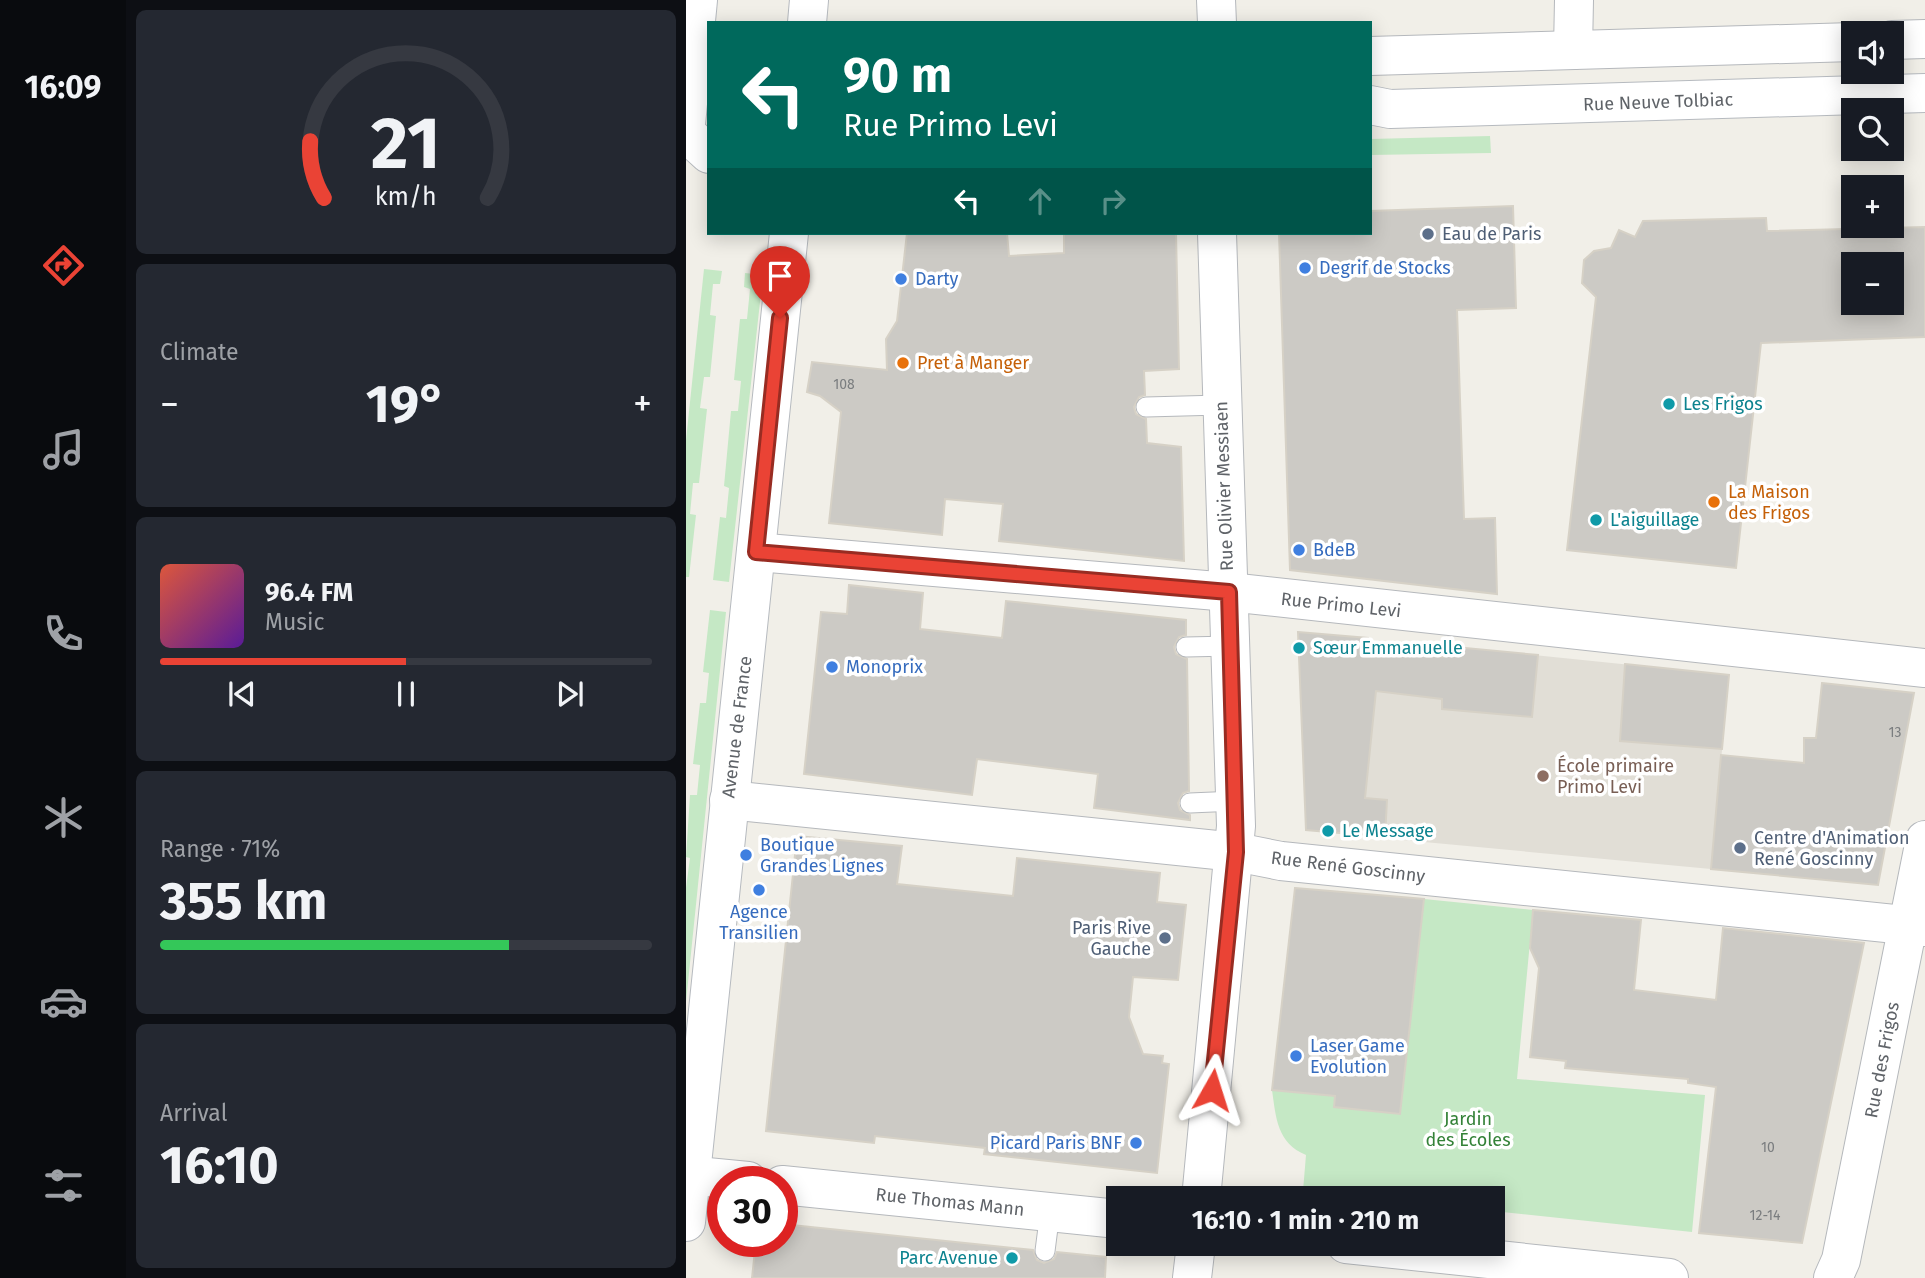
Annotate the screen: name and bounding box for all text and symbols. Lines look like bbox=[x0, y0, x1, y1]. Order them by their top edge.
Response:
map controls bbox=[1841, 21, 1904, 315]
button: sound bbox=[1841, 21, 1904, 84]
text: 90 m bbox=[843, 46, 952, 105]
icon: left bbox=[728, 49, 819, 140]
text: 16:09 bbox=[25, 68, 101, 106]
street label: Rue Neuve Tolbiac bbox=[1583, 88, 1734, 116]
button: search bbox=[1841, 98, 1904, 161]
text: 21 bbox=[371, 100, 441, 187]
text: Rue Primo Levi bbox=[843, 106, 1058, 144]
button: + bbox=[1841, 175, 1904, 238]
text: km/h bbox=[375, 182, 437, 212]
icon: left bbox=[948, 182, 986, 220]
icon: ahead bbox=[1021, 182, 1059, 220]
icon: right bbox=[1094, 182, 1132, 220]
place label: Eau de Paris bbox=[1442, 223, 1542, 245]
marker: Eau de Paris bbox=[1420, 226, 1436, 242]
icon: directions bbox=[39, 241, 88, 290]
pin bbox=[750, 246, 810, 318]
button: − bbox=[1841, 252, 1904, 315]
icon: arrive bbox=[761, 257, 799, 295]
place label: Degrif de Stocks bbox=[1319, 257, 1451, 279]
marker: Degrif de Stocks bbox=[1297, 260, 1313, 276]
place label: Darty bbox=[915, 268, 959, 290]
marker: Darty bbox=[893, 271, 909, 287]
text: Climate bbox=[160, 338, 239, 366]
place label: Pret à Manger bbox=[917, 352, 1029, 374]
marker: Pret à Manger bbox=[895, 355, 911, 371]
text: 19° bbox=[366, 373, 446, 436]
house number: 108 bbox=[833, 376, 855, 393]
text: − bbox=[160, 381, 179, 427]
text: + bbox=[633, 381, 652, 427]
place label: Les Frigos bbox=[1683, 393, 1763, 415]
marker: Les Frigos bbox=[1661, 396, 1677, 412]
street label: Rue Olivier Messiaen bbox=[1210, 401, 1238, 571]
icon: music bbox=[39, 425, 88, 474]
place label: La Maison des Frigos bbox=[1728, 481, 1810, 524]
marker: La Maison des Frigos bbox=[1706, 494, 1722, 510]
place label: L'aiguillage bbox=[1610, 509, 1699, 531]
marker: L'aiguillage bbox=[1588, 512, 1604, 528]
place label: BdeB bbox=[1313, 539, 1356, 561]
marker: BdeB bbox=[1291, 542, 1307, 558]
text: 96.4 FM bbox=[265, 577, 353, 608]
street label: Rue Primo Levi bbox=[1280, 588, 1402, 622]
text: Music bbox=[265, 608, 325, 636]
icon: phone bbox=[39, 609, 88, 658]
place label: Sœur Emmanuelle bbox=[1313, 637, 1463, 659]
marker: Sœur Emmanuelle bbox=[1291, 640, 1307, 656]
street label: Avenue de France bbox=[717, 655, 757, 799]
place label: Monoprix bbox=[846, 656, 923, 678]
marker: Monoprix bbox=[824, 659, 840, 675]
icon: previous bbox=[223, 675, 261, 713]
icon: pause bbox=[387, 675, 425, 713]
icon: next bbox=[551, 675, 589, 713]
house number: 13 bbox=[1888, 724, 1902, 741]
place label: École primaire Primo Levi bbox=[1557, 754, 1674, 798]
marker: École primaire Primo Levi bbox=[1535, 768, 1551, 784]
icon: climate bbox=[39, 793, 88, 842]
place label: Le Message bbox=[1342, 820, 1434, 842]
marker: Le Message bbox=[1320, 823, 1336, 839]
place label: Centre d'Animation René Goscinny bbox=[1754, 827, 1910, 870]
place label: Boutique Grandes Lignes bbox=[760, 834, 884, 877]
text: Range · 71% bbox=[160, 835, 280, 863]
marker: Centre d'Animation René Goscinny bbox=[1732, 840, 1748, 856]
marker: Boutique Grandes Lignes bbox=[738, 847, 754, 863]
street label: Rue René Goscinny bbox=[1270, 847, 1427, 887]
text: 355 km bbox=[160, 870, 328, 933]
marker: Agence Transilien bbox=[751, 882, 767, 898]
place label: Agence Transilien bbox=[719, 901, 799, 944]
place label: Paris Rive Gauche bbox=[1072, 917, 1151, 960]
marker: Paris Rive Gauche bbox=[1157, 930, 1173, 946]
icon: car bbox=[39, 977, 88, 1026]
street label: Rue des Frigos bbox=[1860, 1000, 1904, 1120]
place label: Laser Game Evolution bbox=[1310, 1035, 1405, 1078]
marker: Laser Game Evolution bbox=[1288, 1048, 1304, 1064]
position arrow bbox=[1175, 1053, 1249, 1127]
text: Arrival bbox=[160, 1099, 227, 1127]
park label: Jardin des Écoles bbox=[1425, 1108, 1511, 1151]
place label: Picard Paris BNF bbox=[990, 1132, 1122, 1154]
text: 16:10 bbox=[160, 1134, 279, 1197]
marker: Picard Paris BNF bbox=[1128, 1135, 1144, 1151]
house number: 10 bbox=[1761, 1139, 1775, 1156]
icon: filters bbox=[39, 1161, 88, 1210]
speed limit sign: 30 bbox=[707, 1166, 798, 1257]
street label: Rue Thomas Mann bbox=[875, 1183, 1025, 1221]
text: 16:10 · 1 min · 210 m bbox=[1192, 1205, 1419, 1236]
house number: 12-14 bbox=[1749, 1207, 1781, 1224]
place label: Parc Avenue bbox=[899, 1247, 998, 1269]
marker: Parc Avenue bbox=[1004, 1250, 1020, 1266]

